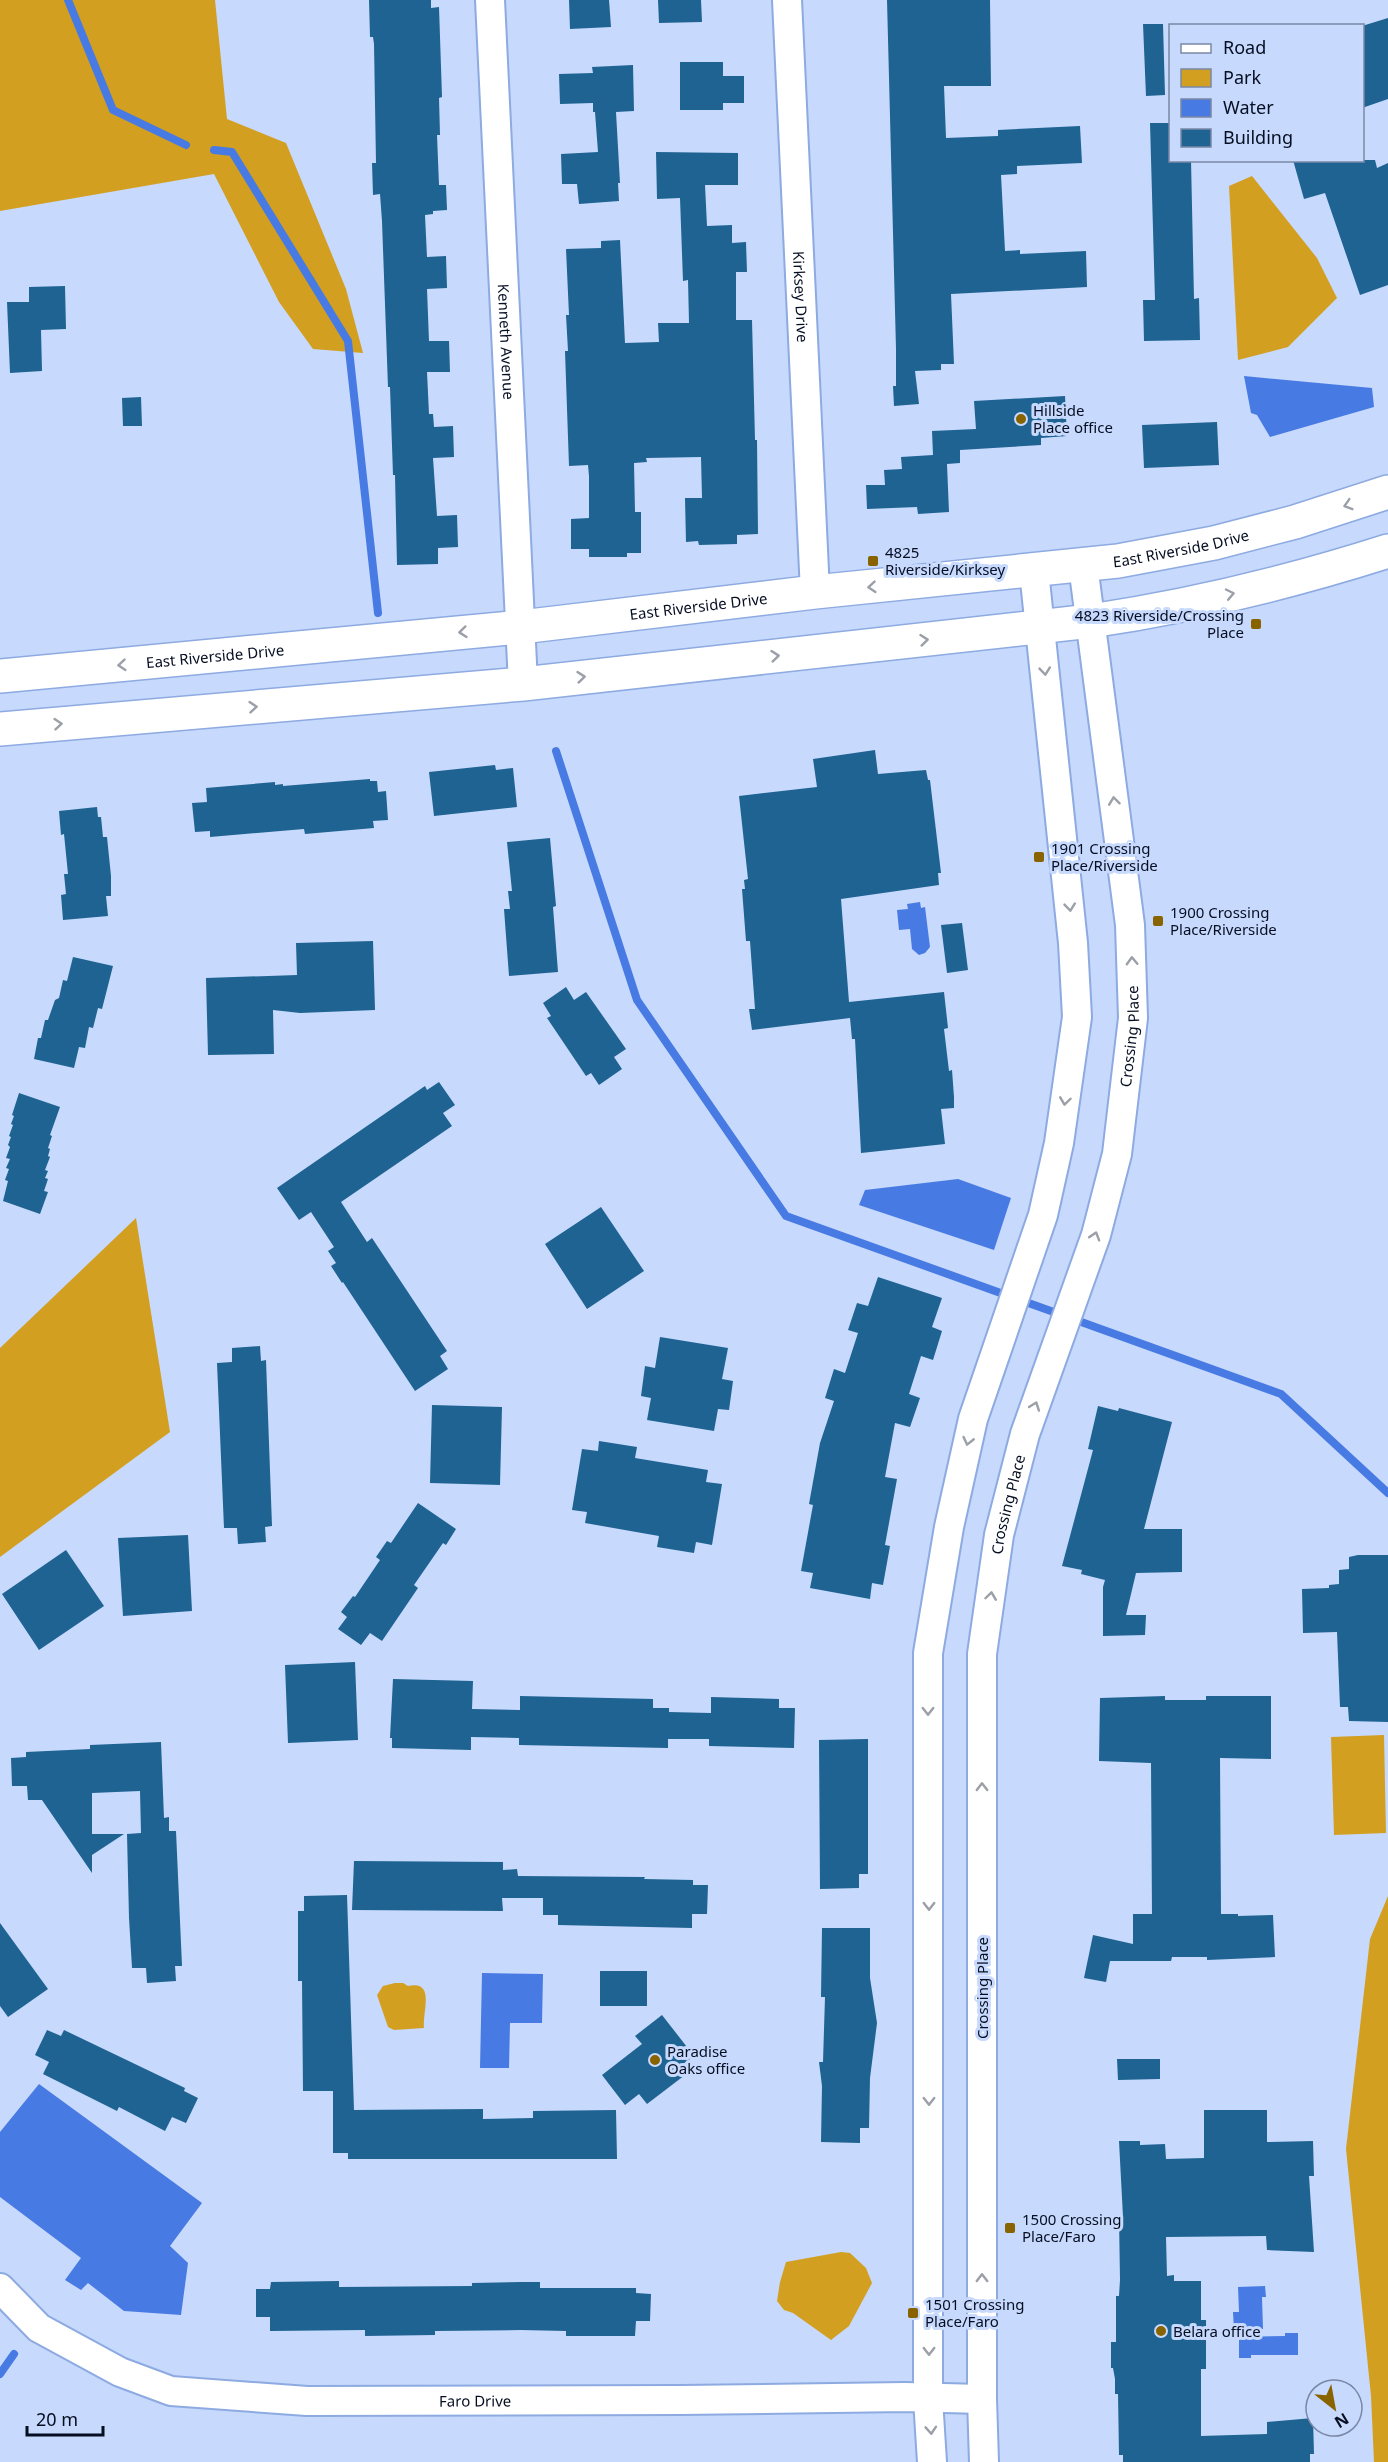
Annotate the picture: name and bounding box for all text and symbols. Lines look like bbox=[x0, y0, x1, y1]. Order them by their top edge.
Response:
legend bbox=[1169, 24, 1364, 162]
text: Road bbox=[1223, 35, 1266, 59]
text: Park bbox=[1223, 65, 1261, 89]
text: Water bbox=[1223, 95, 1274, 119]
text: Building bbox=[1223, 125, 1293, 149]
street label: Kirksey Drive bbox=[789, 251, 813, 343]
street label: Kenneth Avenue bbox=[494, 283, 519, 400]
place label: Hillside Place office bbox=[1033, 400, 1113, 437]
marker: Hillside Place office bbox=[1014, 412, 1028, 426]
one-way arrow bbox=[1343, 498, 1354, 510]
street label: East Riverside Drive bbox=[1112, 524, 1251, 571]
place label: 4825 Riverside/Kirksey bbox=[885, 542, 1006, 579]
marker: 4825 Riverside/Kirksey bbox=[866, 554, 880, 568]
one-way arrow bbox=[867, 580, 876, 593]
street label: East Riverside Drive bbox=[628, 588, 768, 624]
one-way arrow bbox=[1225, 588, 1235, 601]
place label: 4823 Riverside/Crossing Place bbox=[1075, 605, 1244, 642]
marker: 4823 Riverside/Crossing Place bbox=[1249, 617, 1263, 631]
one-way arrow bbox=[458, 625, 467, 638]
one-way arrow bbox=[919, 634, 928, 647]
street label: East Riverside Drive bbox=[145, 639, 285, 672]
one-way arrow bbox=[771, 650, 780, 663]
one-way arrow bbox=[118, 658, 127, 671]
one-way arrow bbox=[1038, 666, 1051, 676]
one-way arrow bbox=[577, 672, 586, 684]
one-way arrow bbox=[248, 701, 257, 714]
one-way arrow bbox=[54, 718, 63, 731]
one-way arrow bbox=[1108, 797, 1120, 806]
place label: 1901 Crossing Place/Riverside bbox=[1051, 838, 1158, 875]
marker: 1901 Crossing Place/Riverside bbox=[1032, 850, 1046, 864]
one-way arrow bbox=[1063, 902, 1075, 911]
place label: 1900 Crossing Place/Riverside bbox=[1170, 902, 1277, 939]
marker: 1900 Crossing Place/Riverside bbox=[1151, 914, 1165, 928]
one-way arrow bbox=[1125, 956, 1138, 965]
street label: Crossing Place bbox=[1115, 985, 1143, 1088]
one-way arrow bbox=[1059, 1096, 1071, 1105]
one-way arrow bbox=[1088, 1231, 1100, 1242]
one-way arrow bbox=[1028, 1401, 1040, 1412]
one-way arrow bbox=[963, 1435, 976, 1445]
street label: Crossing Place bbox=[986, 1452, 1029, 1556]
one-way arrow bbox=[984, 1591, 996, 1600]
one-way arrow bbox=[922, 1707, 934, 1716]
one-way arrow bbox=[976, 1783, 988, 1792]
one-way arrow bbox=[923, 1902, 935, 1911]
street label: Crossing Place bbox=[972, 1937, 992, 2039]
place label: Paradise Oaks office bbox=[667, 2041, 745, 2078]
marker: Paradise Oaks office bbox=[648, 2053, 662, 2067]
one-way arrow bbox=[923, 2097, 935, 2106]
place label: 1500 Crossing Place/Faro bbox=[1022, 2209, 1121, 2246]
marker: 1500 Crossing Place/Faro bbox=[1003, 2221, 1017, 2235]
one-way arrow bbox=[976, 2273, 988, 2282]
place label: 1501 Crossing Place/Faro bbox=[925, 2294, 1024, 2331]
marker: 1501 Crossing Place/Faro bbox=[906, 2306, 920, 2320]
place label: Belara office bbox=[1173, 2321, 1261, 2341]
marker: Belara office bbox=[1154, 2324, 1168, 2338]
one-way arrow bbox=[923, 2347, 935, 2356]
north arrow bbox=[1304, 2378, 1364, 2438]
street label: Faro Drive bbox=[439, 2390, 511, 2411]
scale bar bbox=[27, 2399, 104, 2437]
text: 20 m bbox=[36, 2407, 78, 2431]
text: N bbox=[1330, 2408, 1353, 2434]
one-way arrow bbox=[924, 2426, 937, 2435]

